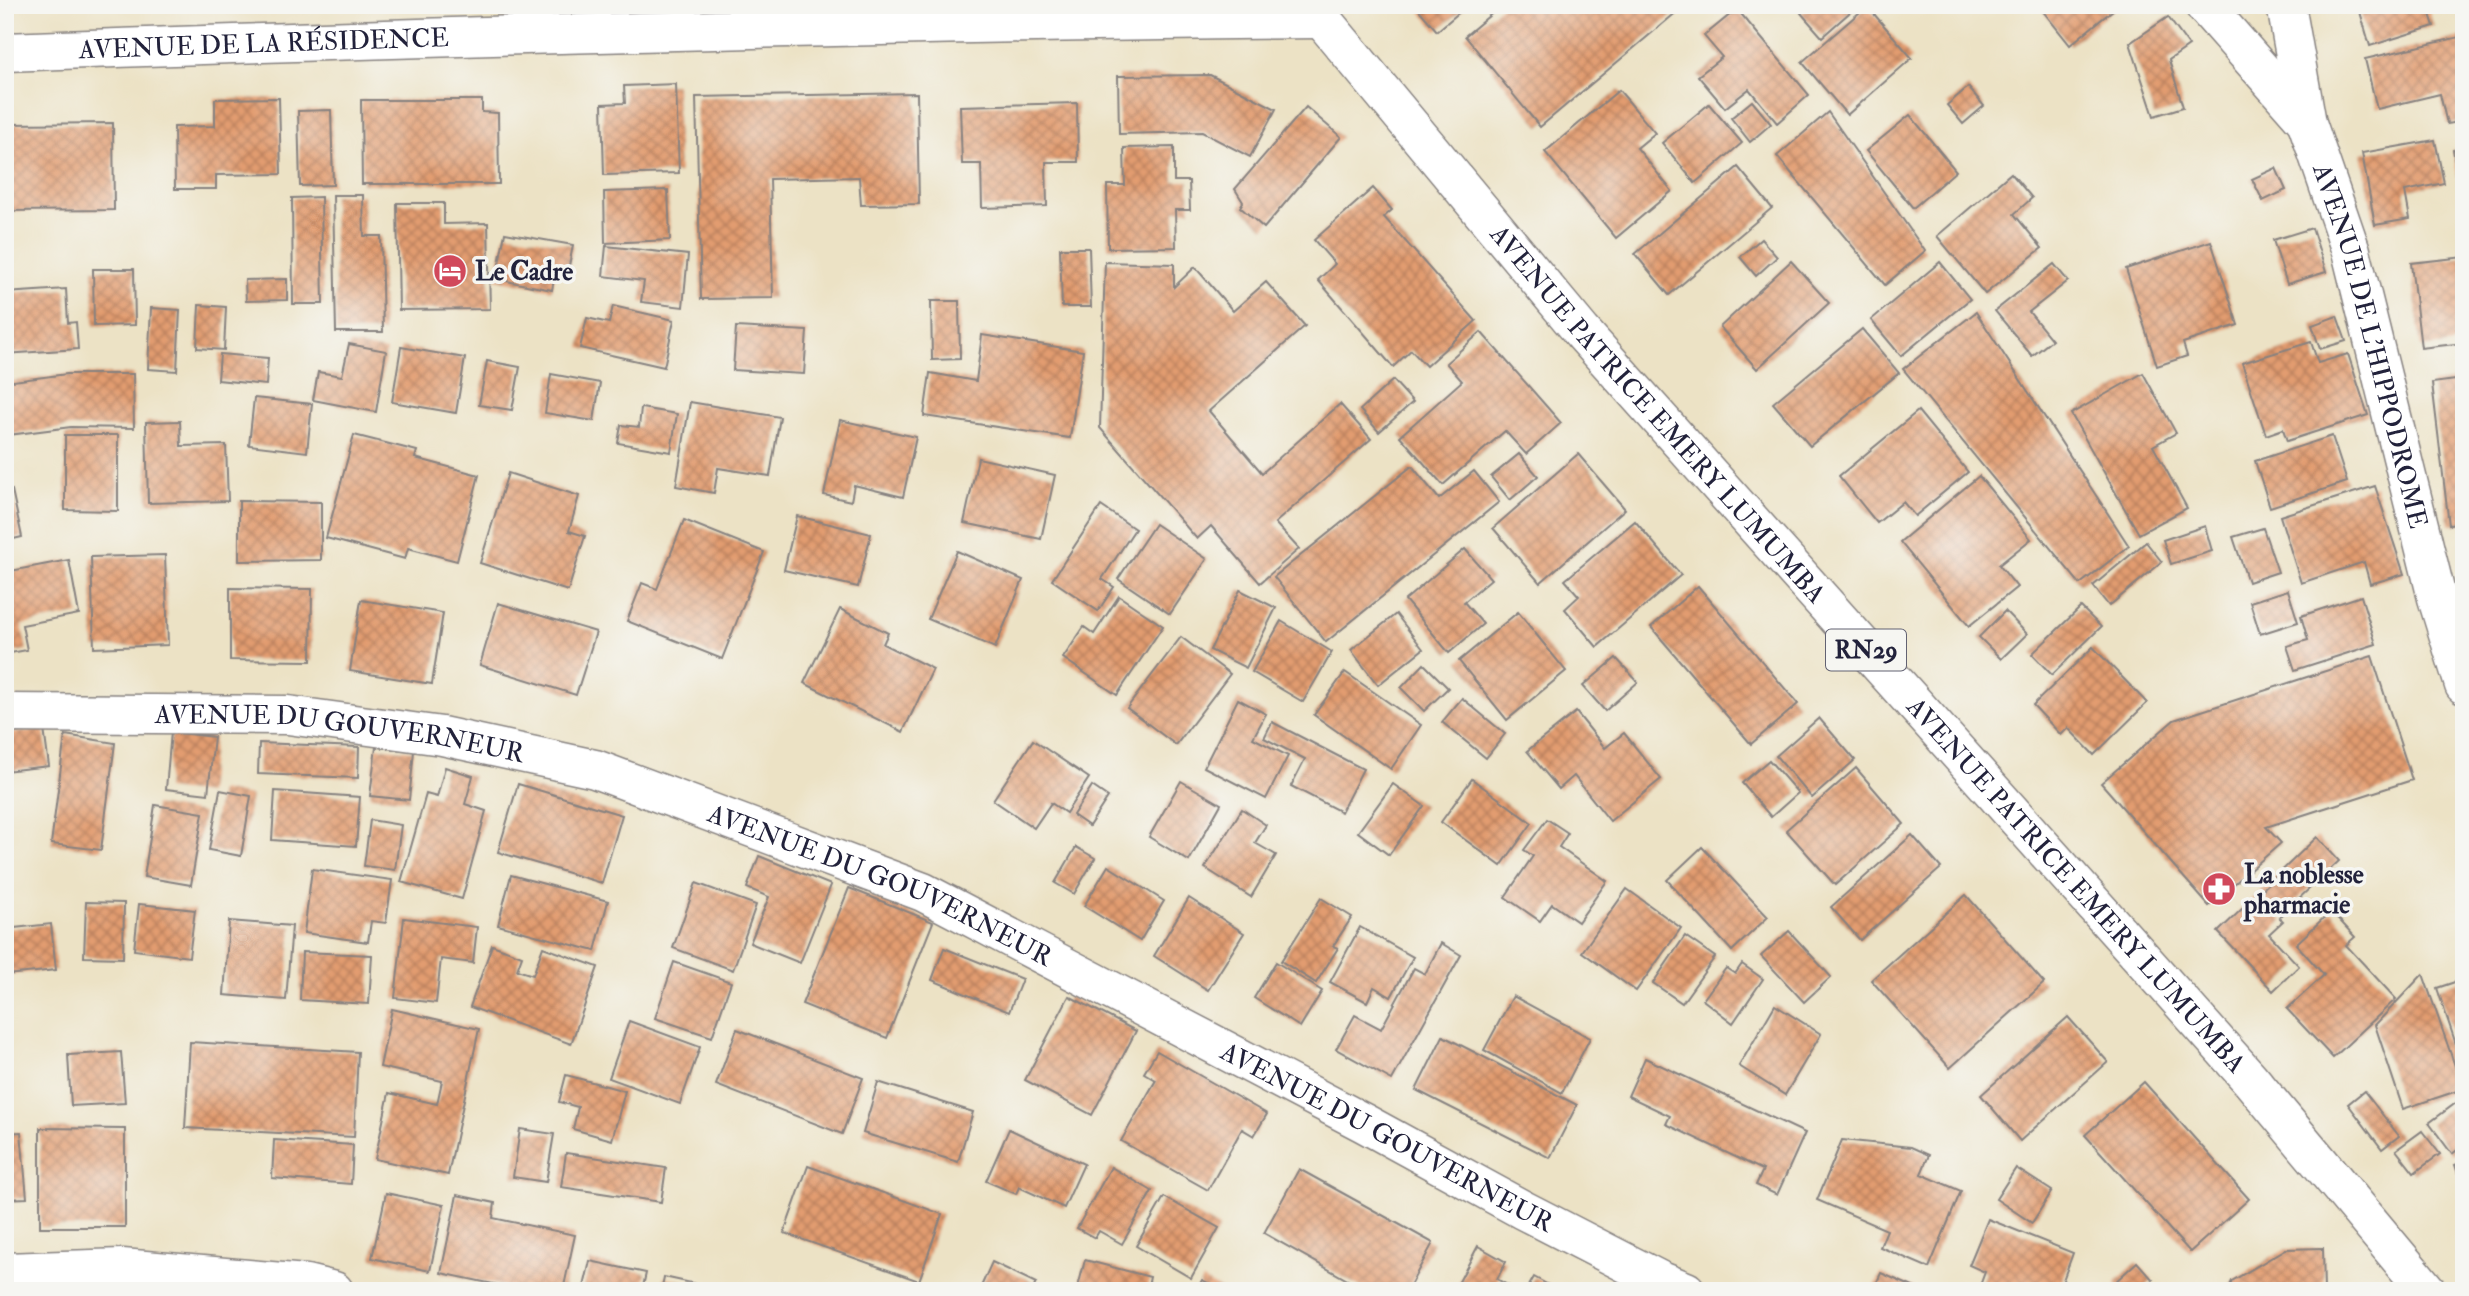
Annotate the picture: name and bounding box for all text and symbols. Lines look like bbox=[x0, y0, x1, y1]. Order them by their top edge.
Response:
street label: AVENUE DE LA RÉSIDENCE bbox=[77, 22, 450, 66]
street label: AVENUE DE L'HIPPODROME bbox=[2305, 159, 2434, 532]
street label: AVENUE PATRICE EMERY LUMUMBA bbox=[1482, 218, 1832, 611]
hotel icon: Le Cadre bbox=[431, 252, 469, 290]
place label: Le Cadre bbox=[475, 256, 573, 288]
road number: RN29 bbox=[1826, 630, 1906, 670]
street label: AVENUE PATRICE EMERY LUMUMBA bbox=[1899, 690, 2252, 1080]
street label: AVENUE DU GOUVERNEUR bbox=[154, 699, 528, 771]
street label: AVENUE DU GOUVERNEUR bbox=[702, 797, 1059, 974]
place label: La noblesse pharmacie bbox=[2243, 859, 2364, 922]
pharmacy icon: La noblesse pharmacie bbox=[2200, 870, 2238, 908]
street label: AVENUE DU GOUVERNEUR bbox=[1214, 1035, 1559, 1240]

